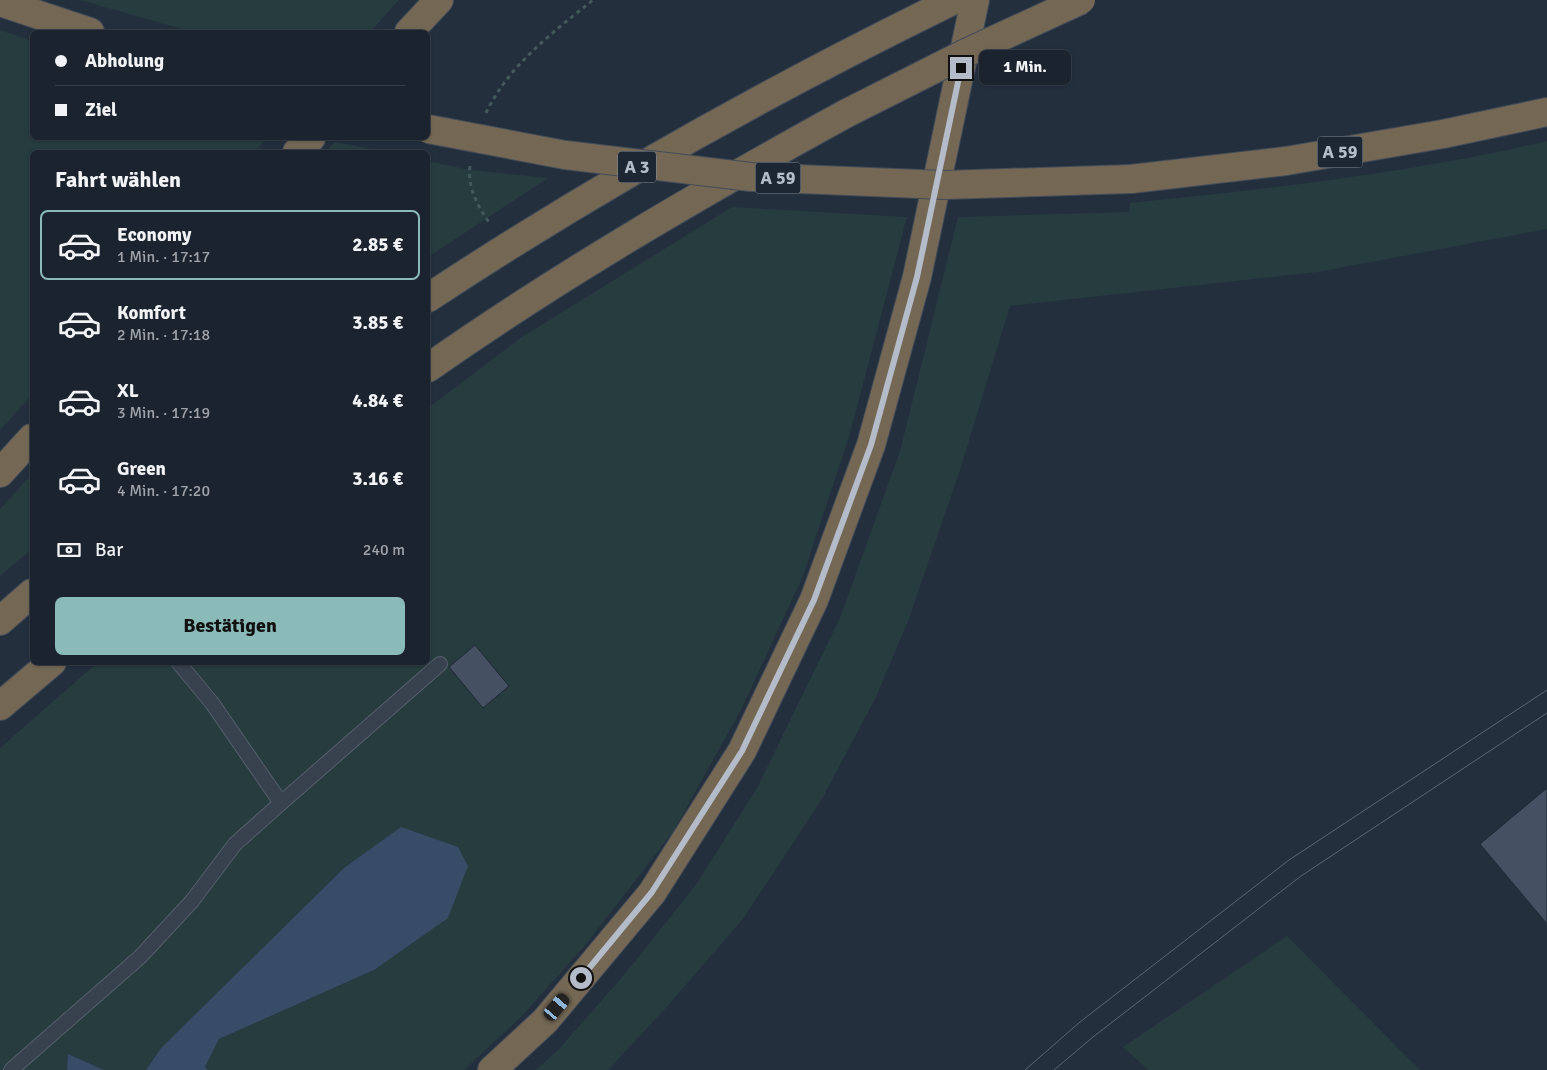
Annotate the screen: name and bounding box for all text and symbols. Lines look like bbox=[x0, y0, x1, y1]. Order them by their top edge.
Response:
text: Abholung bbox=[85, 49, 164, 73]
callout: 1 Min. bbox=[978, 50, 1071, 86]
route end bbox=[950, 57, 972, 79]
text: 1 Min. bbox=[1003, 57, 1047, 77]
text: Ziel bbox=[85, 98, 117, 122]
road number: A 59 bbox=[1318, 136, 1362, 168]
road number: A 3 bbox=[618, 152, 656, 182]
road number: A 59 bbox=[756, 162, 800, 194]
text: Fahrt wählen bbox=[55, 166, 181, 193]
icon: car bbox=[57, 223, 102, 268]
text: Economy bbox=[117, 223, 191, 247]
text: 2.85 € bbox=[352, 233, 403, 257]
text: 1 Min. · 17:17 bbox=[117, 247, 210, 267]
icon: car bbox=[57, 301, 102, 346]
text: Komfort bbox=[117, 301, 186, 325]
text: 3.85 € bbox=[352, 311, 403, 335]
text: 2 Min. · 17:18 bbox=[117, 325, 210, 345]
icon: car bbox=[57, 379, 102, 424]
text: XL bbox=[117, 379, 139, 403]
text: 4.84 € bbox=[352, 389, 403, 413]
text: 3 Min. · 17:19 bbox=[117, 403, 210, 423]
icon: car bbox=[57, 457, 102, 502]
text: Green bbox=[117, 457, 166, 481]
text: 3.16 € bbox=[352, 467, 403, 491]
text: 4 Min. · 17:20 bbox=[117, 481, 210, 501]
icon: cash bbox=[55, 536, 83, 564]
text: Bar bbox=[95, 538, 123, 562]
text: 240 m bbox=[363, 540, 405, 560]
button: Bestätigen bbox=[55, 597, 405, 655]
route start bbox=[570, 967, 592, 989]
car bbox=[541, 991, 572, 1023]

